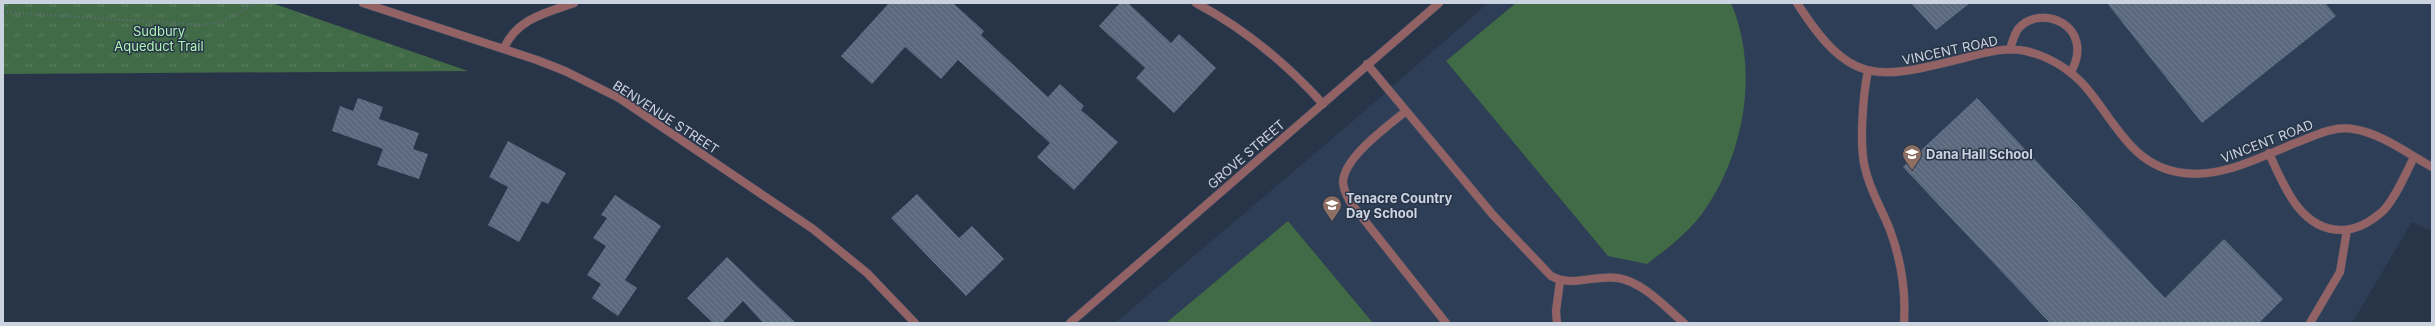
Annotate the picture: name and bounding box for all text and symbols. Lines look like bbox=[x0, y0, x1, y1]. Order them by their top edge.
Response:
park label: Sudbury Aqueduct Trail bbox=[114, 23, 204, 54]
street label: VINCENT ROAD bbox=[1901, 32, 1999, 68]
street label: BENVENUE STREET bbox=[610, 77, 722, 157]
street label: GROVE STREET bbox=[1204, 116, 1288, 192]
street label: VINCENT ROAD bbox=[2219, 116, 2315, 166]
school or university icon: Dana Hall School bbox=[1901, 143, 1923, 171]
place label: Dana Hall School bbox=[1926, 146, 2033, 162]
place label: Tenacre Country Day School bbox=[1346, 190, 1453, 221]
school or university icon: Tenacre Country Day School bbox=[1321, 194, 1343, 222]

